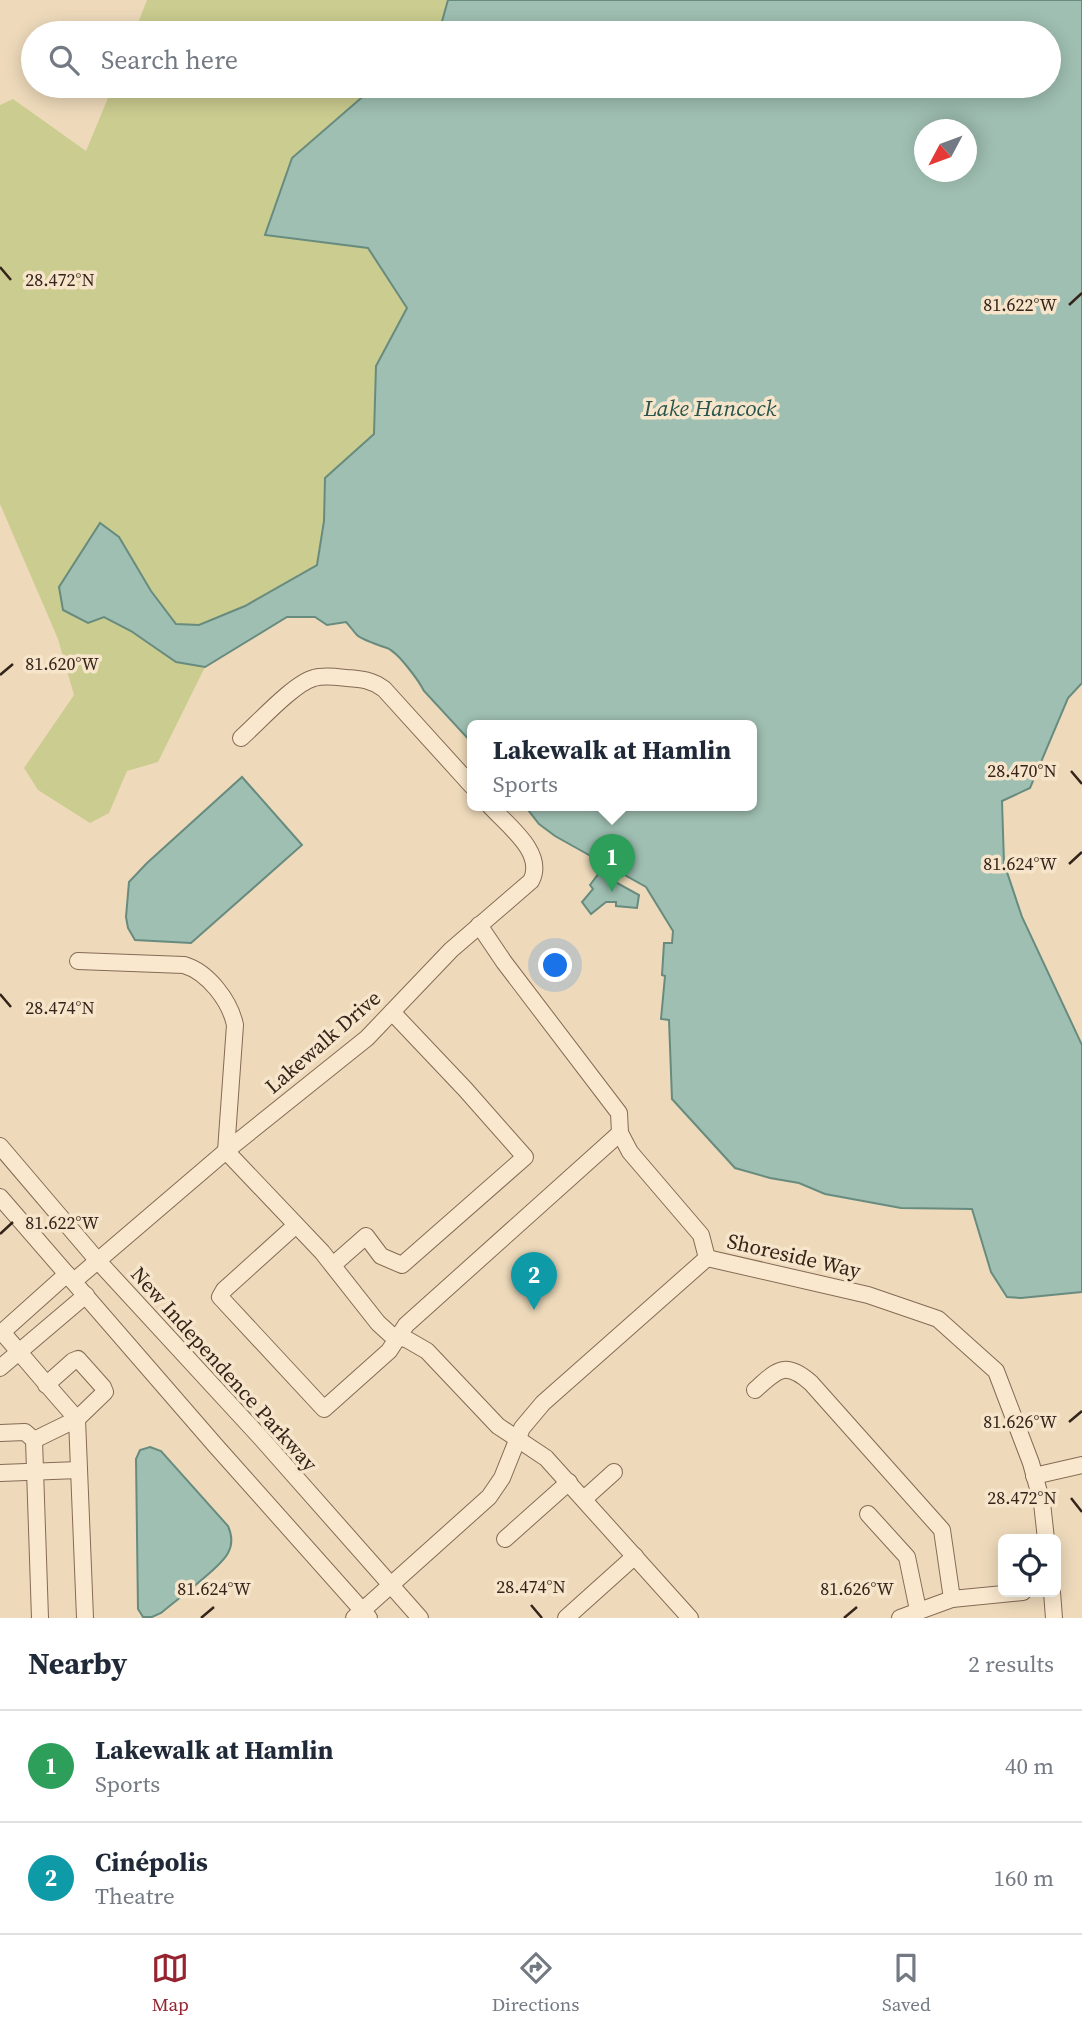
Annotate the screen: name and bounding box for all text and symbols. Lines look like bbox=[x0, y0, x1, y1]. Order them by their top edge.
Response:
search box bbox=[21, 21, 1061, 98]
icon: search bbox=[45, 41, 83, 79]
text: Search here bbox=[101, 42, 238, 78]
north arrow bbox=[914, 119, 977, 182]
text: 28.472°N bbox=[25, 267, 95, 292]
text: 81.622°W bbox=[983, 292, 1057, 317]
water label: Lake Hancock bbox=[643, 392, 776, 424]
text: 81.620°W bbox=[25, 651, 99, 676]
popup bbox=[467, 720, 757, 811]
text: Lakewalk at Hamlin bbox=[493, 732, 731, 768]
text: 28.470°N bbox=[987, 758, 1057, 783]
text: Sports bbox=[493, 768, 558, 800]
pin: 1 bbox=[589, 834, 635, 892]
text: 81.624°W bbox=[983, 851, 1057, 876]
your location bbox=[538, 948, 572, 982]
street label: Lakewalk Drive bbox=[259, 983, 387, 1100]
text: 28.474°N bbox=[25, 995, 95, 1020]
text: 81.622°W bbox=[25, 1210, 99, 1235]
street label: Shoreside Way bbox=[724, 1226, 864, 1285]
pin: 2 bbox=[511, 1252, 557, 1310]
street label: New Independence Parkway bbox=[124, 1260, 324, 1478]
text: 81.626°W bbox=[983, 1409, 1057, 1434]
text: 28.472°N bbox=[987, 1485, 1057, 1510]
map controls bbox=[998, 1534, 1061, 1597]
button: locate bbox=[998, 1534, 1061, 1597]
text: 28.474°N bbox=[496, 1574, 566, 1599]
text: 81.624°W bbox=[177, 1576, 251, 1601]
text: 81.626°W bbox=[820, 1576, 894, 1601]
text: Nearby bbox=[28, 1643, 127, 1684]
text: 2 results bbox=[968, 1648, 1054, 1680]
text: Lakewalk at Hamlin bbox=[95, 1732, 334, 1768]
text: 1 bbox=[45, 1750, 57, 1782]
text: 40 m bbox=[1005, 1750, 1054, 1782]
text: Sports bbox=[95, 1768, 160, 1800]
text: Cinépolis bbox=[95, 1844, 208, 1880]
text: 2 bbox=[45, 1862, 57, 1894]
text: 160 m bbox=[993, 1862, 1054, 1894]
text: Theatre bbox=[95, 1880, 175, 1912]
tab: Map bbox=[151, 1949, 189, 2017]
tab: Directions bbox=[492, 1949, 580, 2017]
tab: Saved bbox=[882, 1949, 931, 2017]

